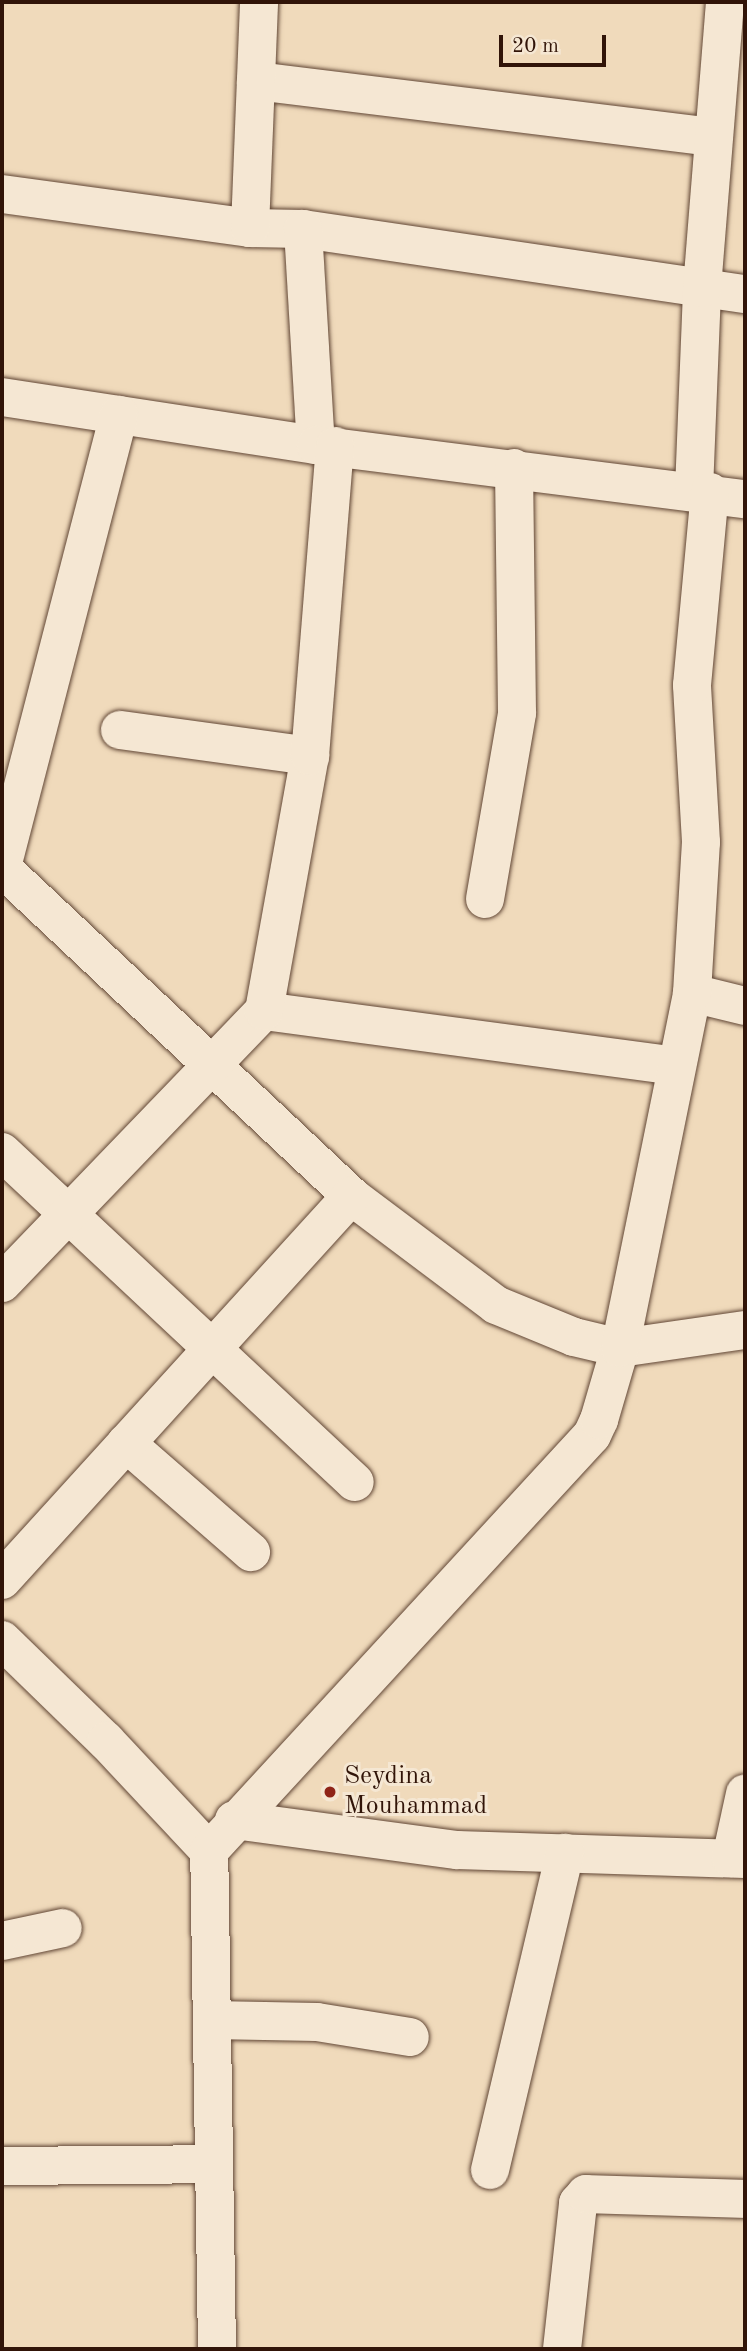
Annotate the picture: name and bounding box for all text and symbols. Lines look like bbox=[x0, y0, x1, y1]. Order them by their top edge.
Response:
scale bar bbox=[502, 21, 609, 65]
text: 20 m bbox=[512, 36, 559, 57]
place label: Seydina Mouhammad bbox=[344, 1761, 487, 1823]
marker: Seydina Mouhammad bbox=[322, 1784, 338, 1800]

